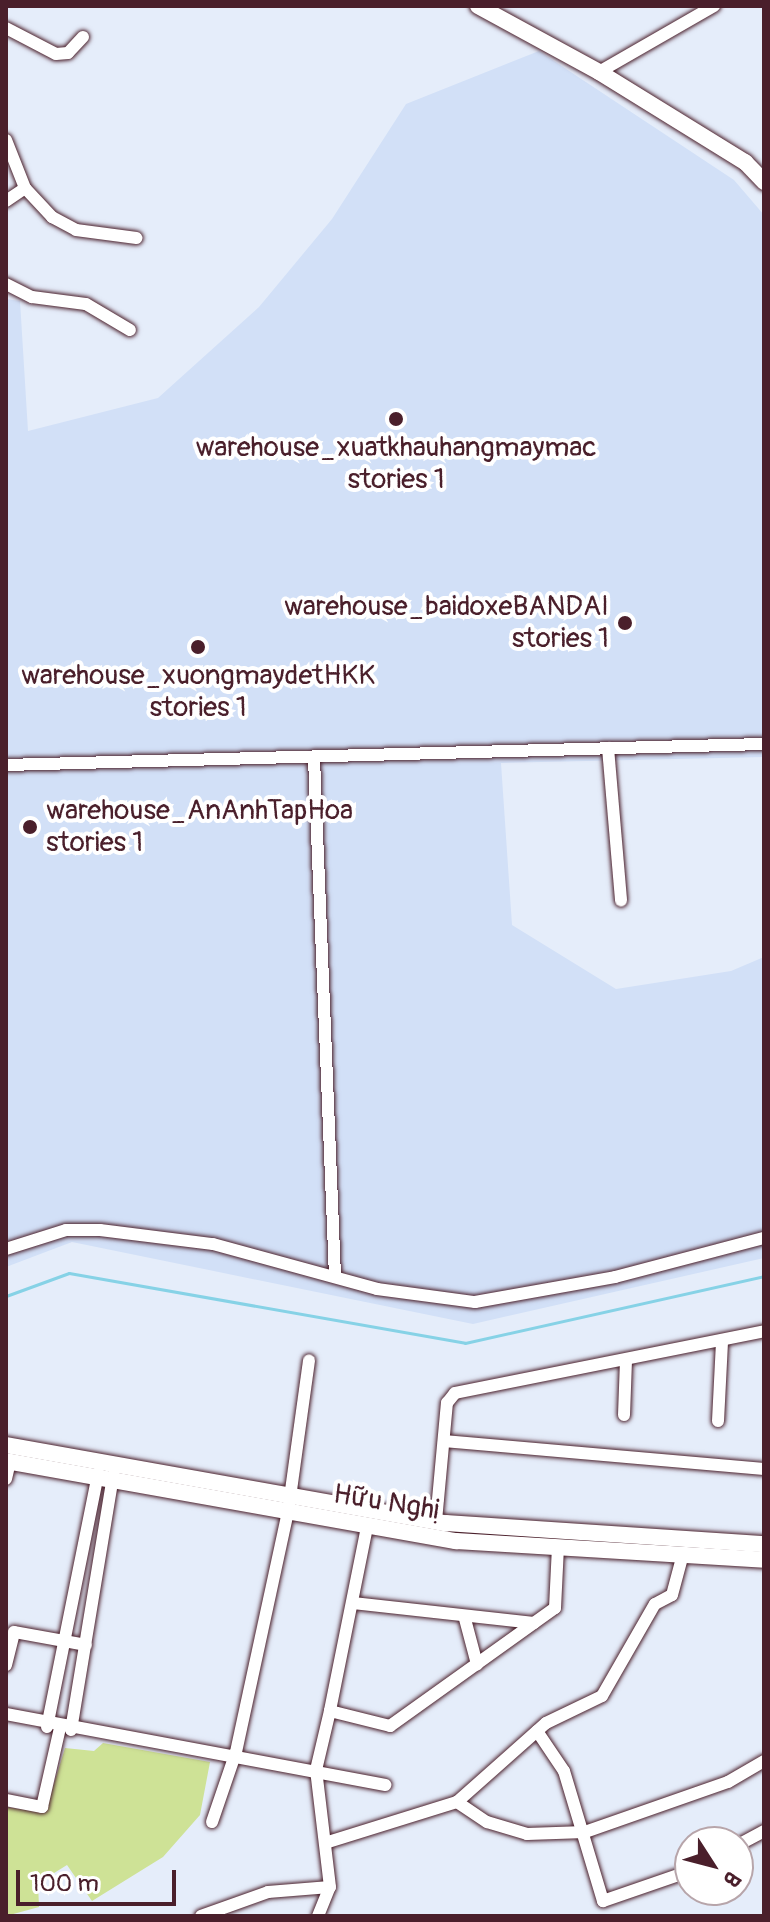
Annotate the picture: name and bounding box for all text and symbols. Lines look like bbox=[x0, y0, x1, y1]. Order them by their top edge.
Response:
marker: warehouse_xuatkhauhangmaymac stories 1 bbox=[387, 410, 405, 428]
place label: warehouse_xuatkhauhangmaymac stories 1 bbox=[195, 431, 597, 497]
place label: warehouse_baidoxeBANDAI stories 1 bbox=[284, 590, 609, 656]
marker: warehouse_baidoxeBANDAI stories 1 bbox=[616, 614, 634, 632]
marker: warehouse_xuongmaydetHKK stories 1 bbox=[189, 638, 207, 656]
place label: warehouse_xuongmaydetHKK stories 1 bbox=[21, 659, 375, 725]
place label: warehouse_AnAnhTapHoa stories 1 bbox=[46, 794, 353, 860]
marker: warehouse_AnAnhTapHoa stories 1 bbox=[21, 818, 39, 836]
street label: Hữu Nghị bbox=[331, 1478, 443, 1528]
north arrow bbox=[674, 1826, 754, 1906]
scale bar bbox=[20, 1854, 180, 1904]
text: B bbox=[717, 1866, 747, 1892]
text: 100 m bbox=[30, 1869, 99, 1898]

